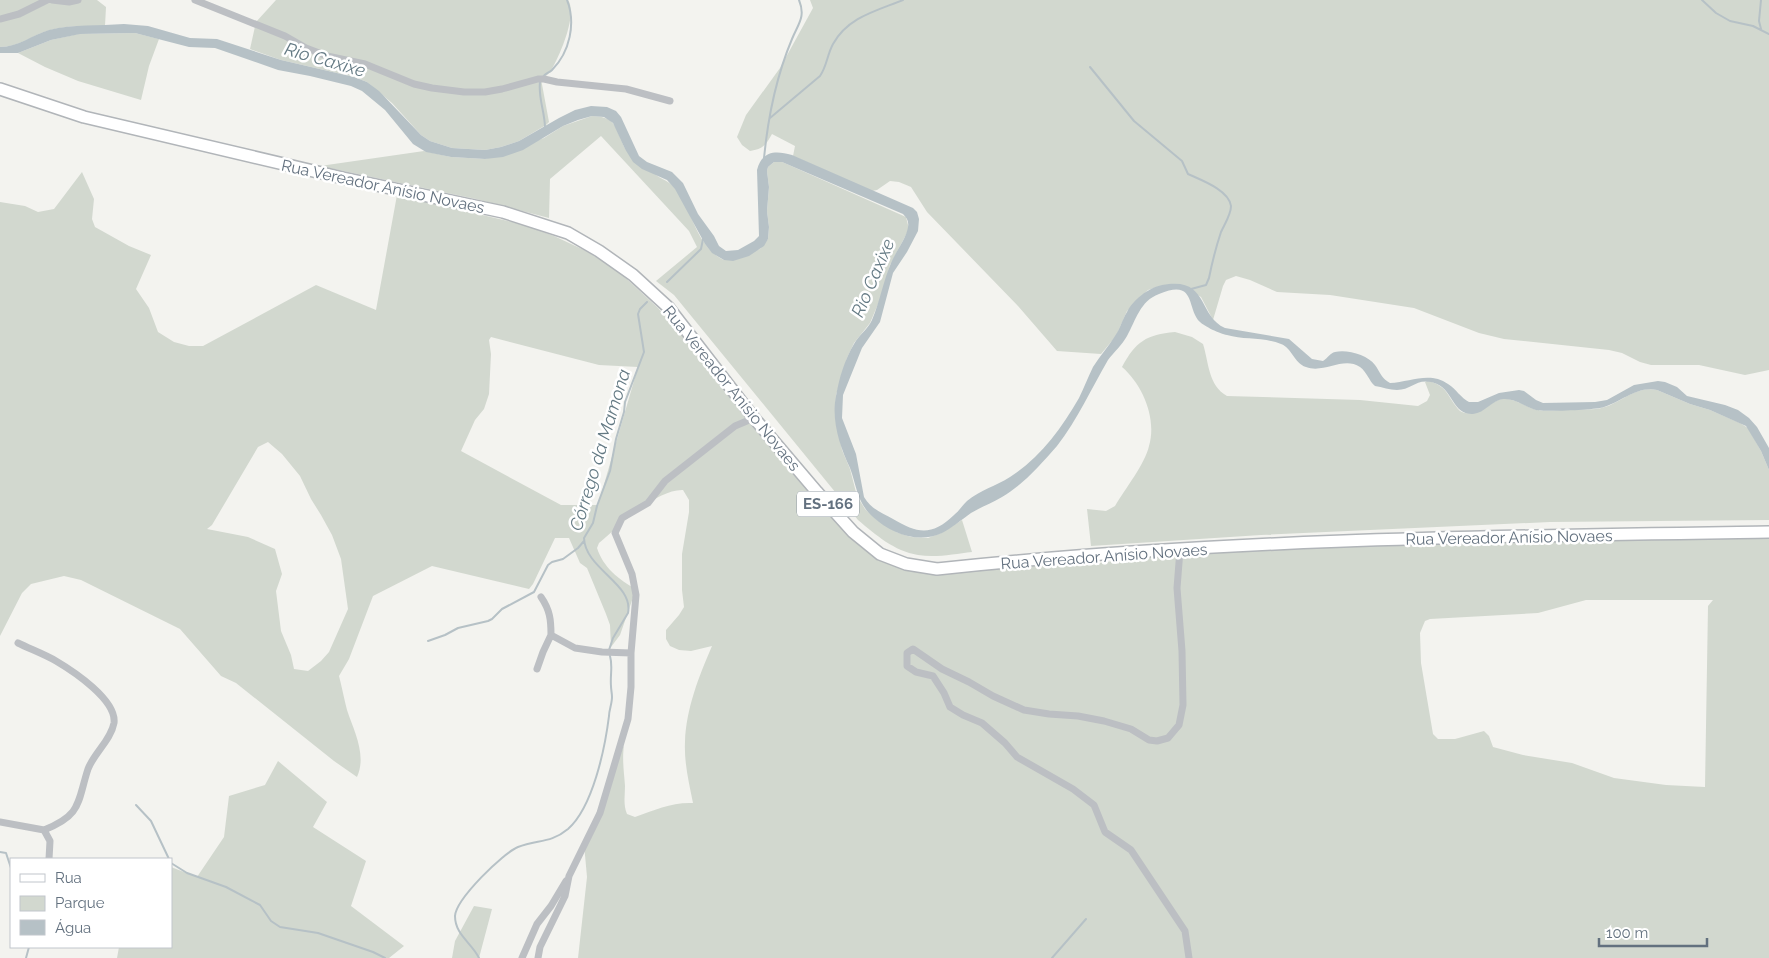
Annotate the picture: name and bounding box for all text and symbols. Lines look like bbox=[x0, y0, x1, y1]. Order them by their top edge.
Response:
water label: Rio Caxixe bbox=[282, 38, 368, 81]
street label: Rua Vereador Anísio Novaes bbox=[280, 156, 486, 217]
water label: Rio Caxixe bbox=[847, 235, 899, 320]
street label: Rua Vereador Anísio Novaes bbox=[659, 302, 804, 475]
water label: Córrego da Mamona bbox=[565, 366, 634, 533]
road number: ES-166 bbox=[797, 492, 859, 516]
street label: Rua Vereador Anísio Novaes bbox=[1405, 526, 1613, 549]
street label: Rua Vereador Anísio Novaes bbox=[1000, 540, 1208, 573]
legend bbox=[10, 858, 172, 948]
text: Rua bbox=[55, 869, 82, 887]
text: Parque bbox=[55, 894, 105, 912]
scale bar bbox=[1599, 916, 1706, 948]
text: Água bbox=[55, 919, 91, 937]
text: 100 m bbox=[1606, 924, 1648, 942]

